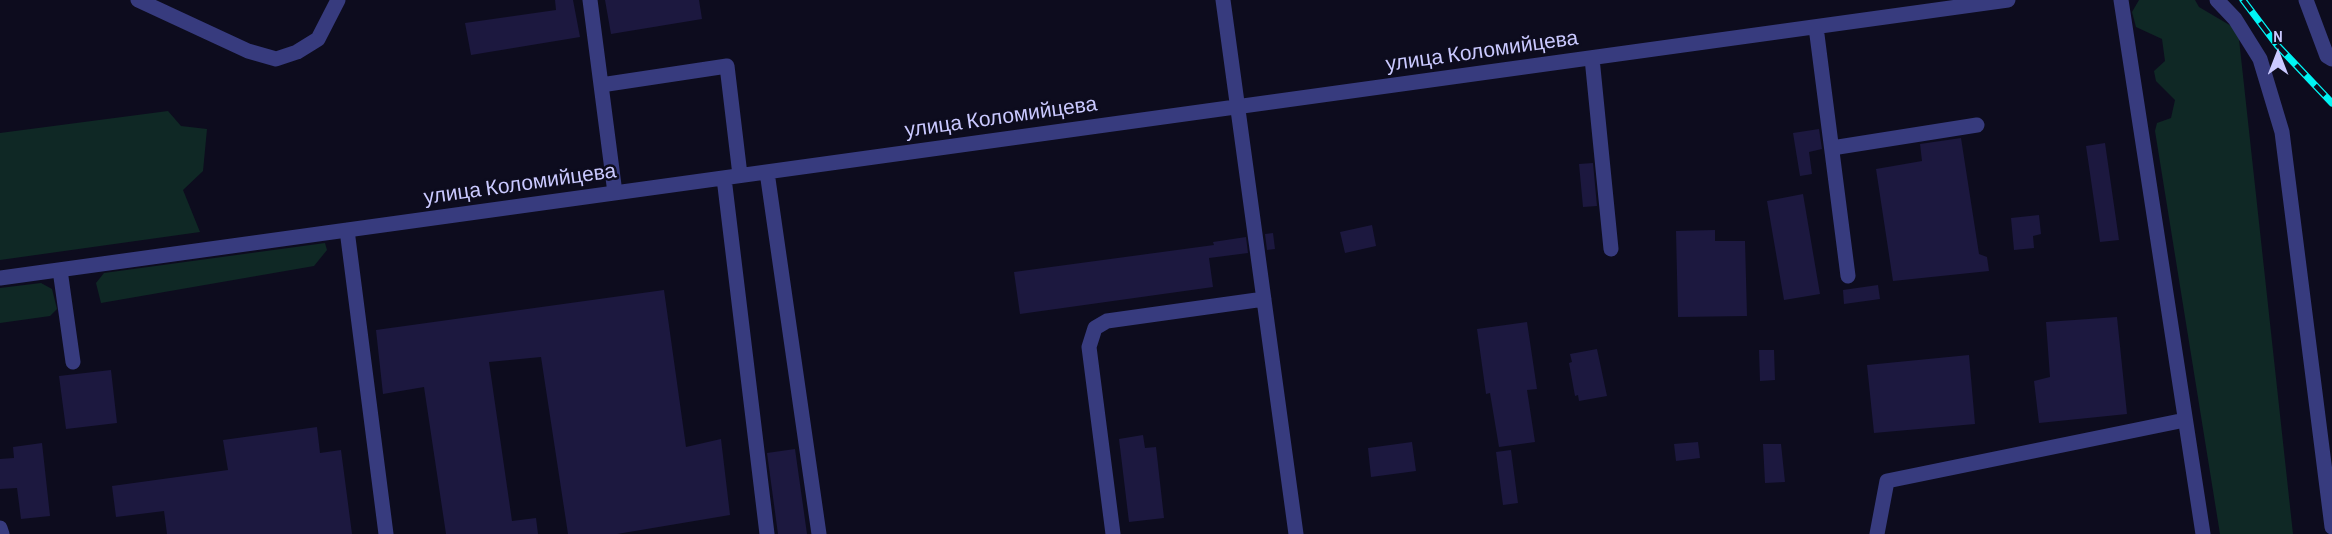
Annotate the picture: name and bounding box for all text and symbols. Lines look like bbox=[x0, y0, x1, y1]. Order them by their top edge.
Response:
north arrow bbox=[2248, 24, 2308, 84]
text: N bbox=[2273, 25, 2283, 47]
street label: улица Коломийцева bbox=[1384, 26, 1580, 78]
street label: улица Коломийцева bbox=[903, 92, 1099, 144]
street label: улица Коломийцева bbox=[422, 159, 618, 211]

